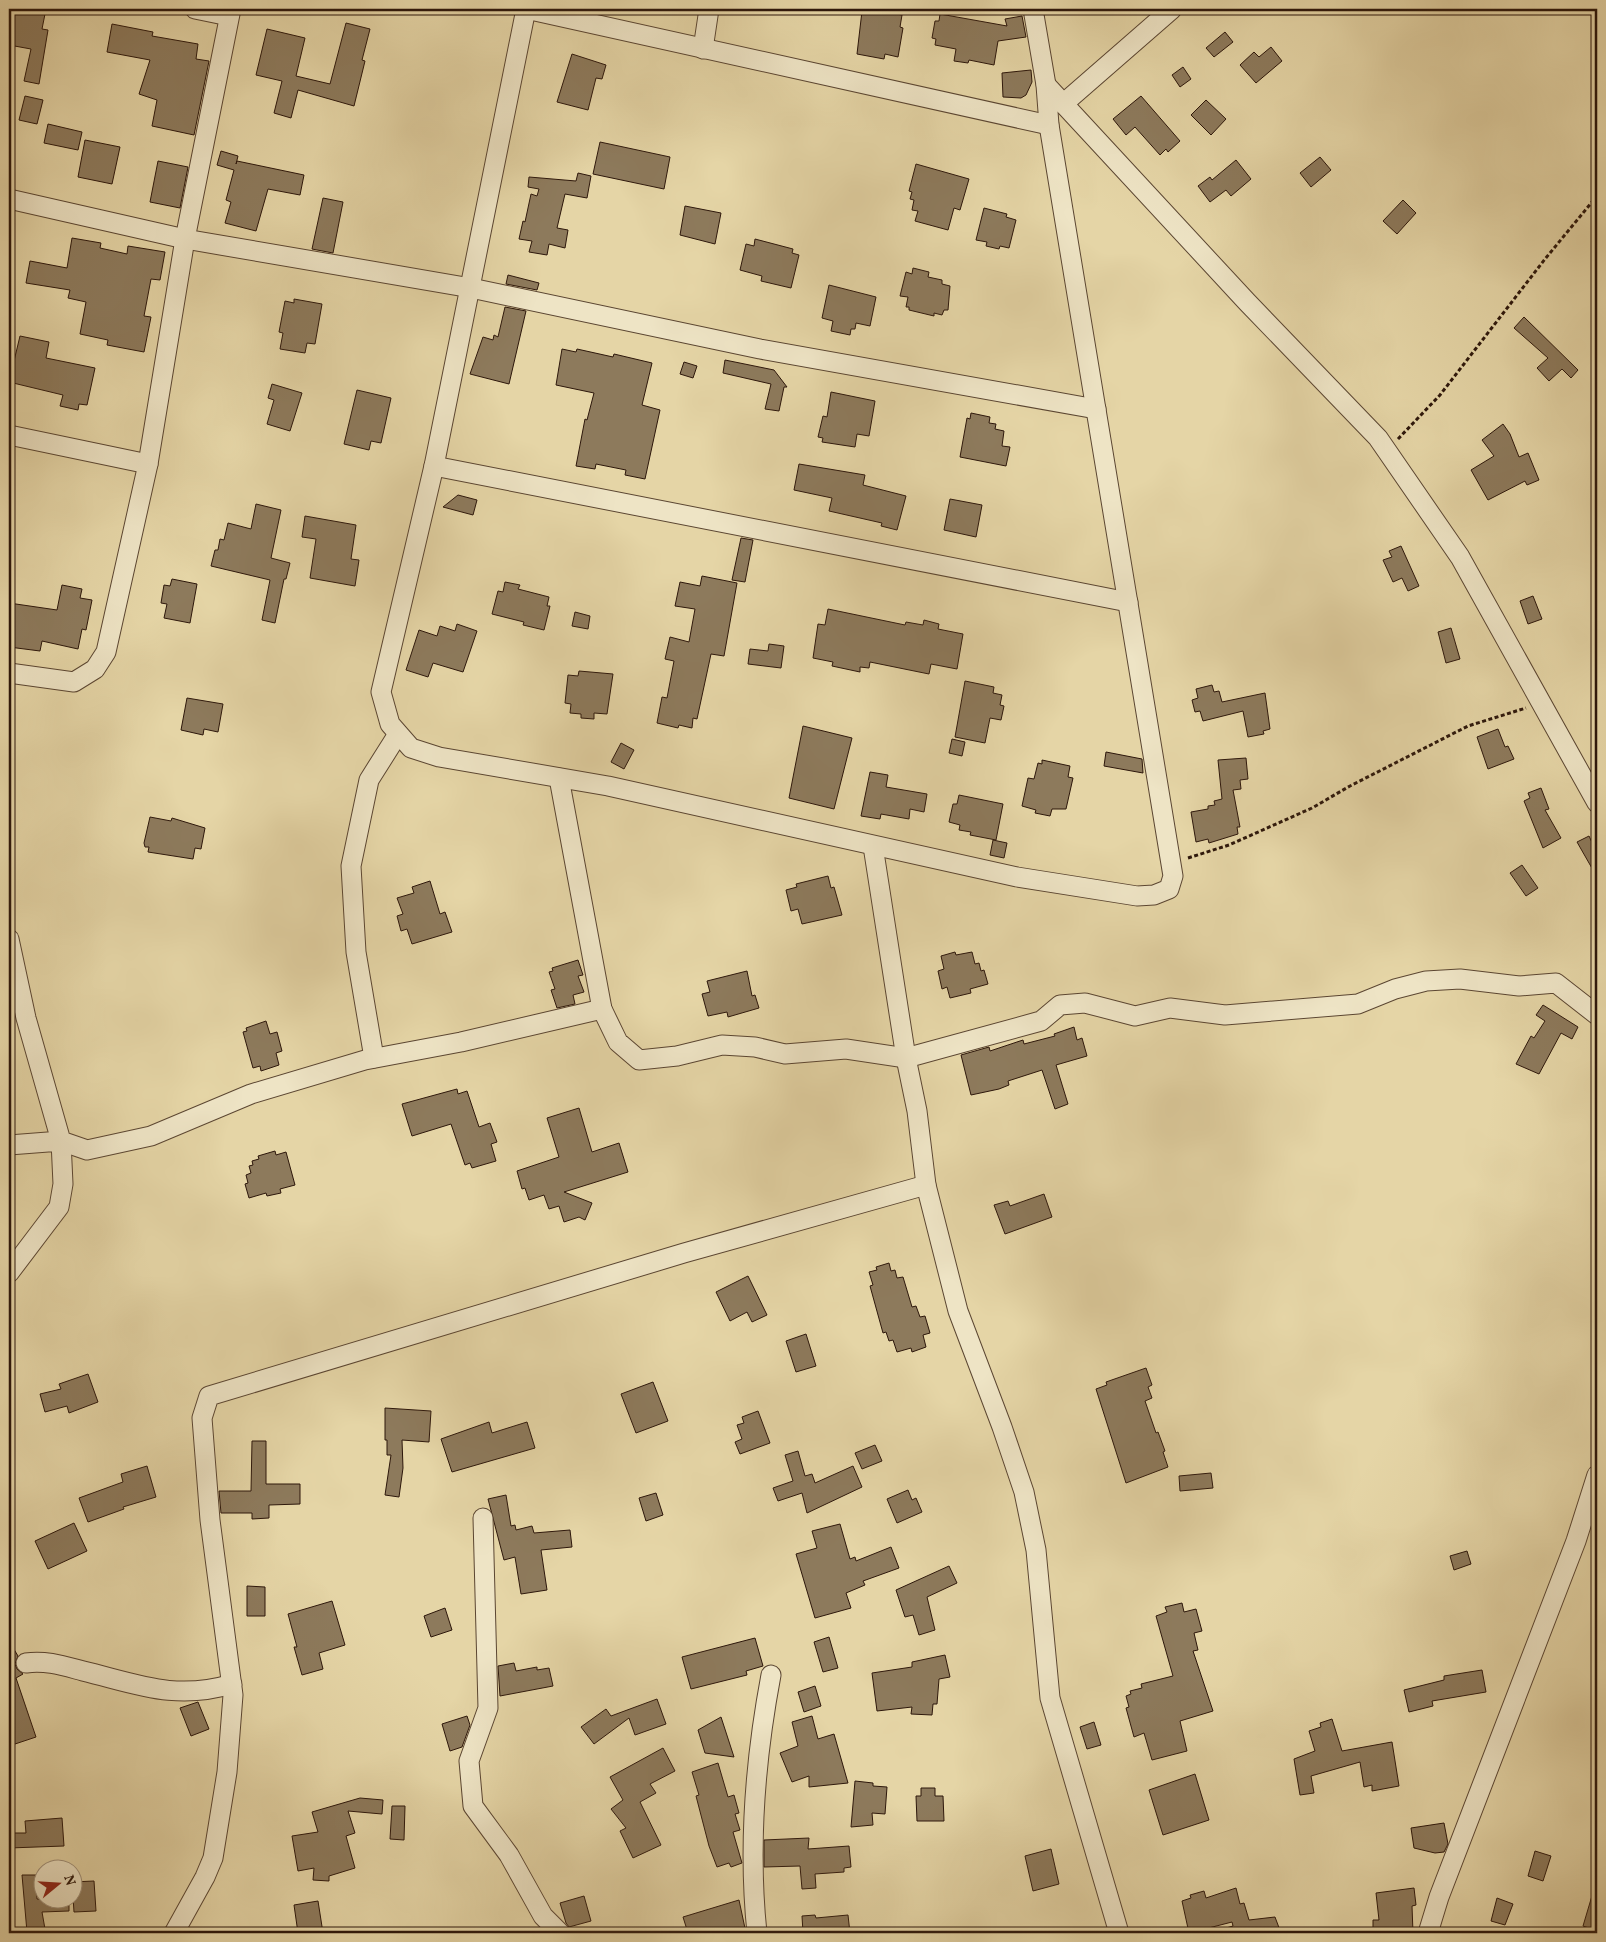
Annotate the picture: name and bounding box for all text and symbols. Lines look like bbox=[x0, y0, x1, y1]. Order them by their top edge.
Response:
north arrow bbox=[32, 1860, 82, 1910]
text: N bbox=[58, 1873, 80, 1888]

